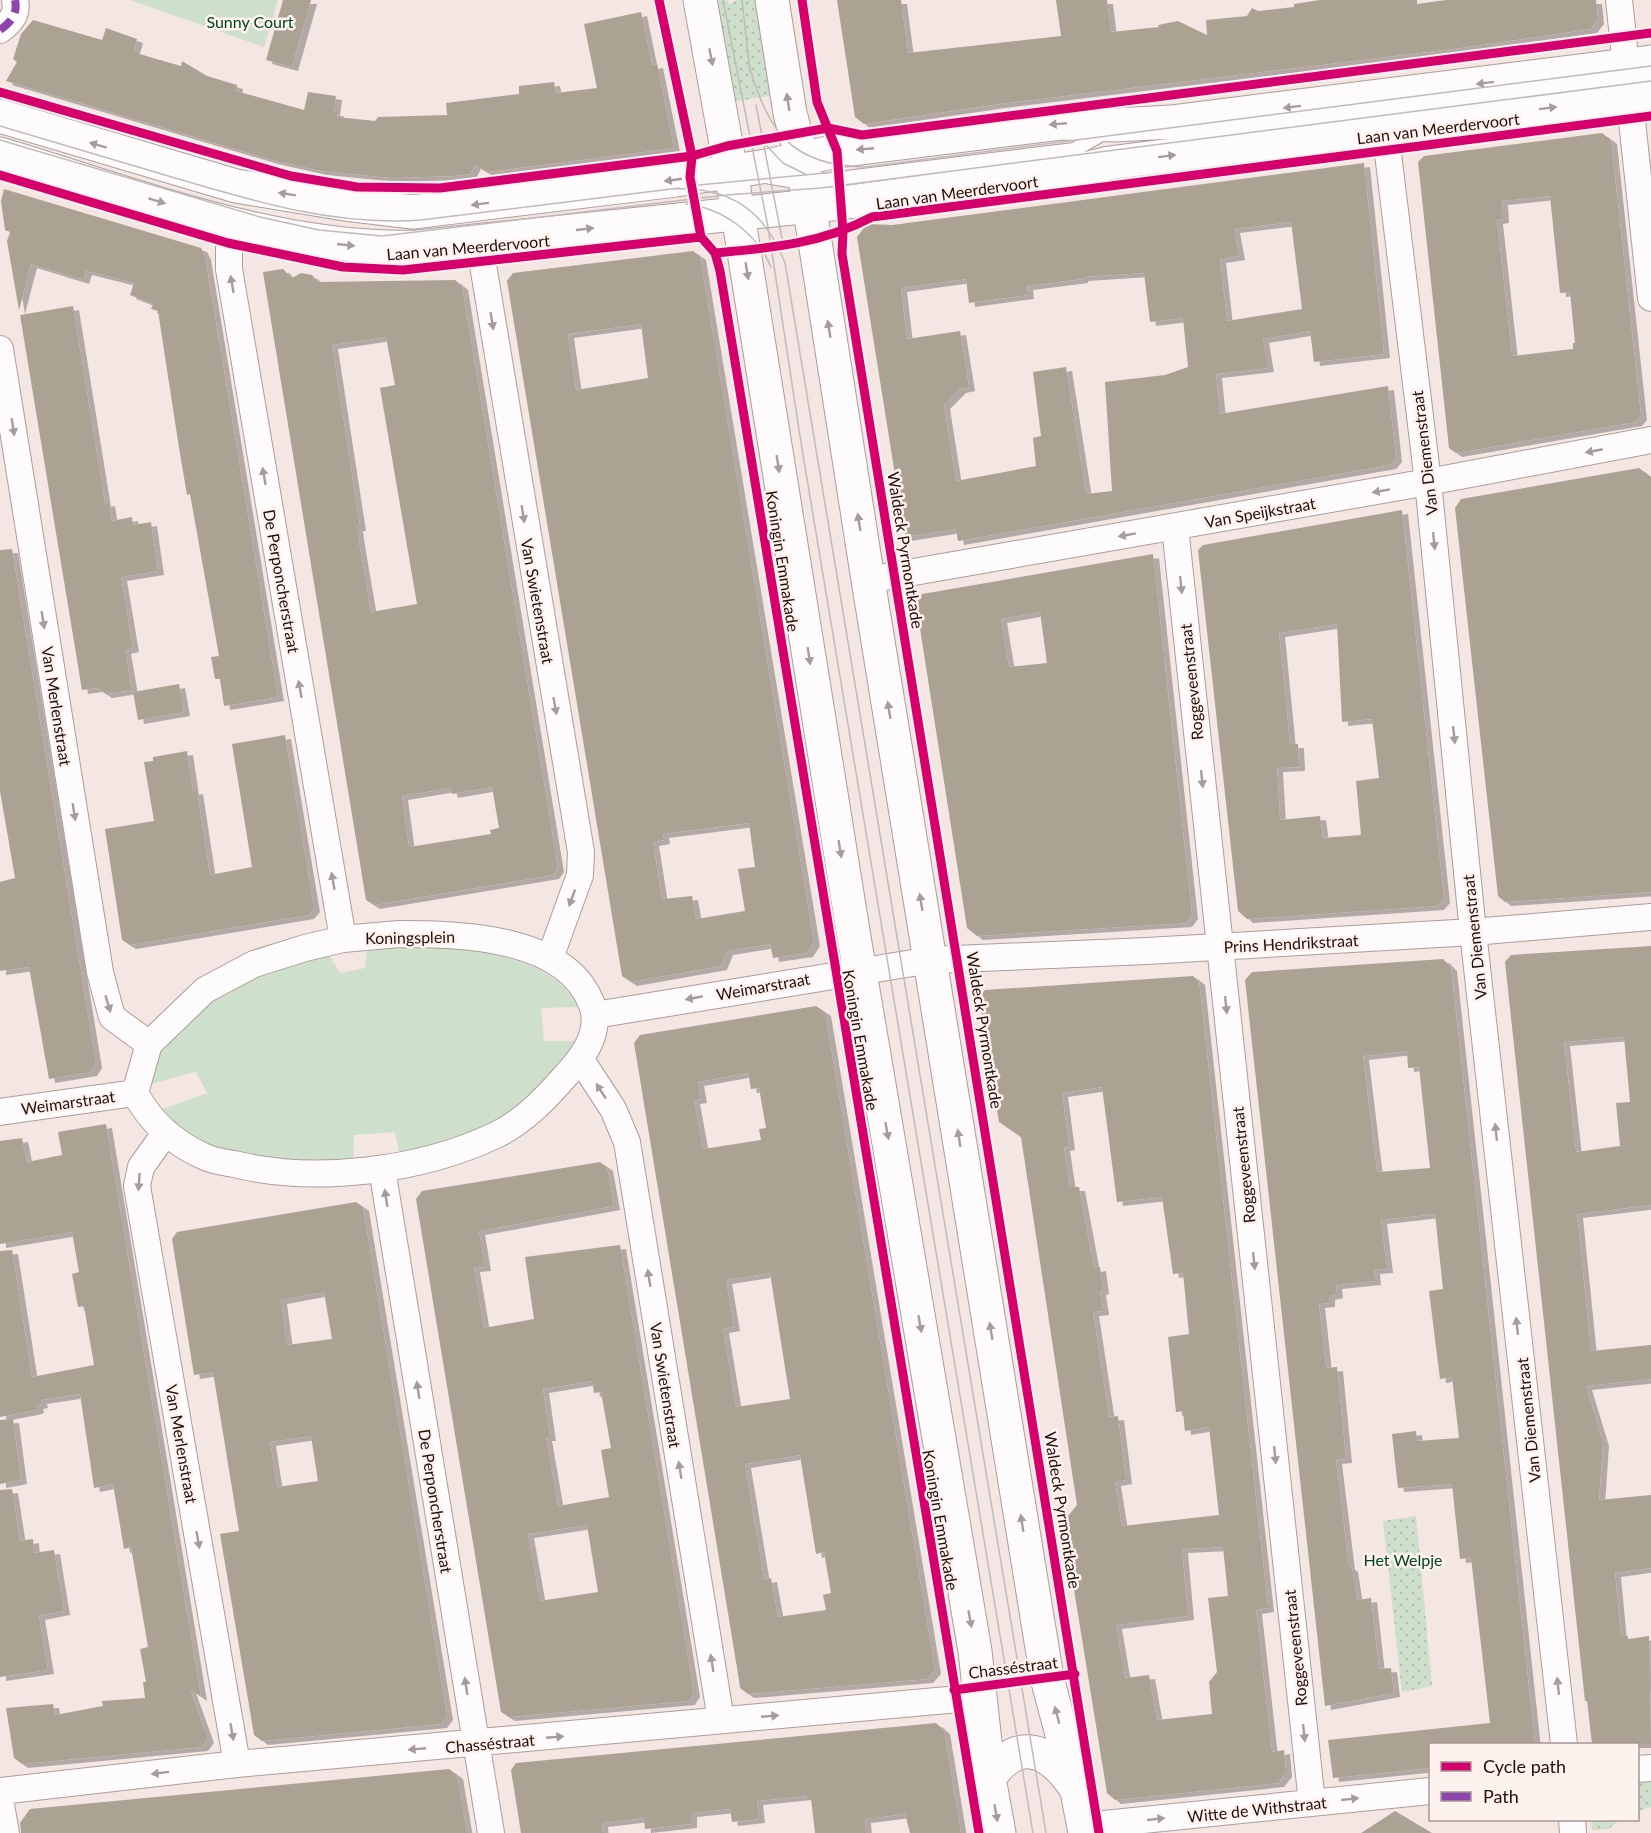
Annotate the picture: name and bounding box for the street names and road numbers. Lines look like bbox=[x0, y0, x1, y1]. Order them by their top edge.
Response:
street label: Laan van Meerdervoort bbox=[1356, 109, 1521, 147]
street label: Laan van Meerdervoort bbox=[875, 171, 1040, 213]
street label: Laan van Meerdervoort bbox=[386, 230, 551, 264]
street label: Van Diemenstraat bbox=[1407, 389, 1441, 516]
street label: Waldeck Pyrmontkade bbox=[884, 470, 928, 630]
street label: Koningin Emmakade bbox=[762, 489, 804, 633]
street label: Van Speijkstraat bbox=[1203, 493, 1317, 531]
street label: De Perponcherstraat bbox=[260, 508, 304, 655]
street label: Van Swietenstraat bbox=[518, 537, 558, 665]
street label: Roggeveenstraat bbox=[1175, 623, 1207, 741]
street label: Van Merlenstraat bbox=[38, 645, 76, 767]
street label: Van Diemenstraat bbox=[1458, 873, 1490, 1000]
street label: Koningsplein bbox=[365, 927, 455, 947]
street label: Prins Hendrikstraat bbox=[1223, 930, 1359, 956]
street label: Waldeck Pyrmontkade bbox=[963, 950, 1007, 1110]
street label: Weimarstraat bbox=[715, 968, 812, 1004]
street label: Koningin Emmakade bbox=[839, 968, 883, 1112]
street label: Weimarstraat bbox=[20, 1086, 116, 1118]
street label: Roggeveenstraat bbox=[1227, 1106, 1259, 1224]
street label: Van Swietenstraat bbox=[647, 1321, 685, 1449]
street label: Van Diemenstraat bbox=[1512, 1356, 1544, 1483]
street label: Van Merlenstraat bbox=[162, 1383, 202, 1505]
street label: De Perponcherstraat bbox=[415, 1428, 457, 1575]
street label: Waldeck Pyrmontkade bbox=[1041, 1430, 1085, 1590]
street label: Koningin Emmakade bbox=[919, 1448, 963, 1592]
street label: Roggeveenstraat bbox=[1279, 1589, 1311, 1707]
street label: Chasséstraat bbox=[967, 1652, 1059, 1682]
street label: Chasséstraat bbox=[444, 1730, 536, 1756]
street label: Witte de Withstraat bbox=[1186, 1792, 1328, 1826]

